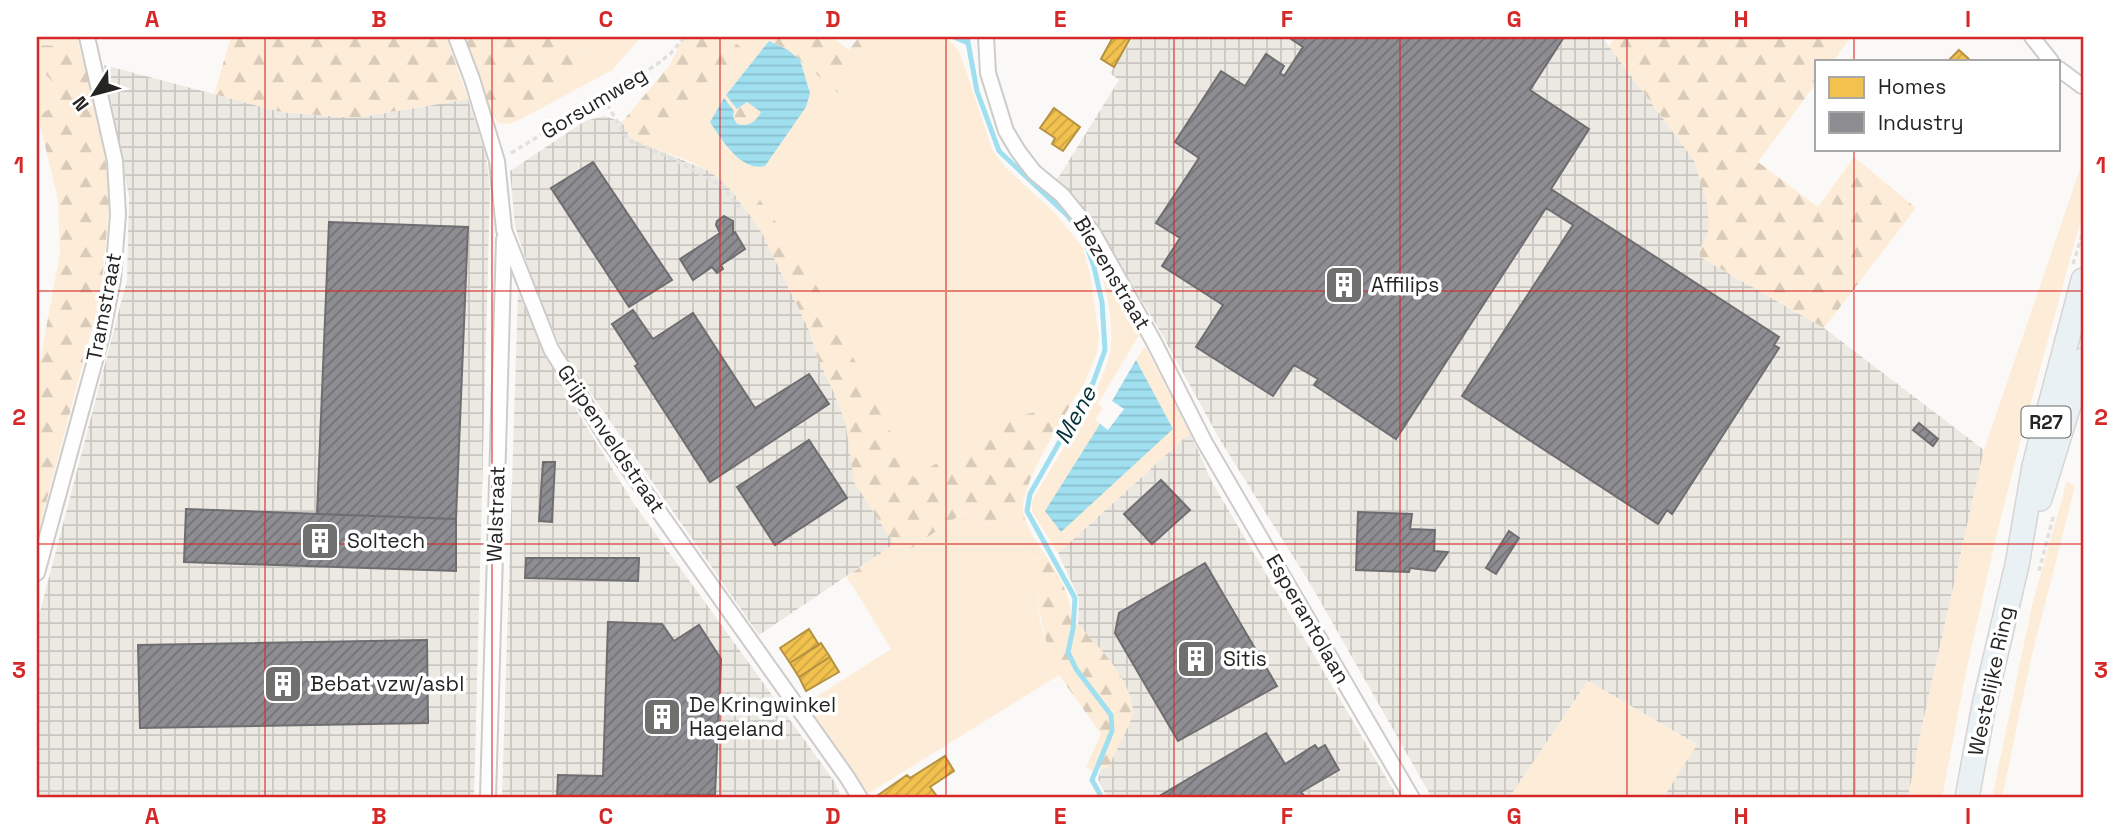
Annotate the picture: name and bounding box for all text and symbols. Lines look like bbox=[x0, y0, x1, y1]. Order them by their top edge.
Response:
text: A bbox=[145, 4, 160, 34]
text: B bbox=[371, 4, 387, 34]
text: C bbox=[599, 4, 613, 34]
text: D bbox=[825, 4, 841, 34]
text: E bbox=[1054, 4, 1066, 34]
text: F bbox=[1281, 4, 1293, 34]
text: G bbox=[1506, 4, 1522, 34]
text: H bbox=[1733, 4, 1749, 34]
text: I bbox=[1965, 4, 1971, 34]
north arrow bbox=[60, 60, 130, 130]
street label: Gorsumweg bbox=[536, 60, 652, 145]
legend bbox=[1815, 60, 2060, 150]
text: Homes bbox=[1878, 73, 1946, 100]
text: N bbox=[67, 91, 95, 116]
text: Industry bbox=[1878, 109, 1964, 136]
text: 1 bbox=[14, 150, 24, 180]
text: 1 bbox=[2096, 150, 2106, 180]
street label: Biezenstraat bbox=[1068, 211, 1157, 335]
street label: Tramstraat bbox=[80, 251, 127, 363]
building icon: Affilips bbox=[1323, 264, 1365, 306]
place label: Affilips bbox=[1371, 271, 1439, 298]
street label: Grijpenveldstraat bbox=[552, 359, 671, 518]
water label: Mene bbox=[1047, 380, 1104, 449]
text: 2 bbox=[12, 402, 26, 432]
text: 2 bbox=[2094, 402, 2108, 432]
road number: R27 bbox=[2022, 406, 2070, 438]
street label: Walstraat bbox=[480, 465, 511, 563]
building icon: Soltech bbox=[299, 520, 341, 562]
place label: Soltech bbox=[347, 527, 425, 554]
street label: Esperantolaan bbox=[1260, 549, 1356, 689]
street label: Westelijke Ring bbox=[1962, 604, 2020, 758]
building icon: Sitis bbox=[1175, 638, 1217, 680]
place label: Sitis bbox=[1223, 645, 1267, 672]
text: 3 bbox=[12, 655, 26, 685]
text: 3 bbox=[2094, 655, 2108, 685]
building icon: Bebat vzw/asbl bbox=[262, 663, 304, 705]
place label: Bebat vzw/asbl bbox=[310, 670, 464, 697]
place label: De Kringwinkel Hageland bbox=[689, 691, 836, 742]
building icon: De Kringwinkel Hageland bbox=[641, 696, 683, 738]
text: A bbox=[145, 801, 160, 831]
text: B bbox=[371, 801, 387, 831]
text: C bbox=[599, 801, 613, 831]
text: D bbox=[825, 801, 841, 831]
text: E bbox=[1054, 801, 1066, 831]
text: F bbox=[1281, 801, 1293, 831]
text: G bbox=[1506, 801, 1522, 831]
text: H bbox=[1733, 801, 1749, 831]
text: I bbox=[1965, 801, 1971, 831]

